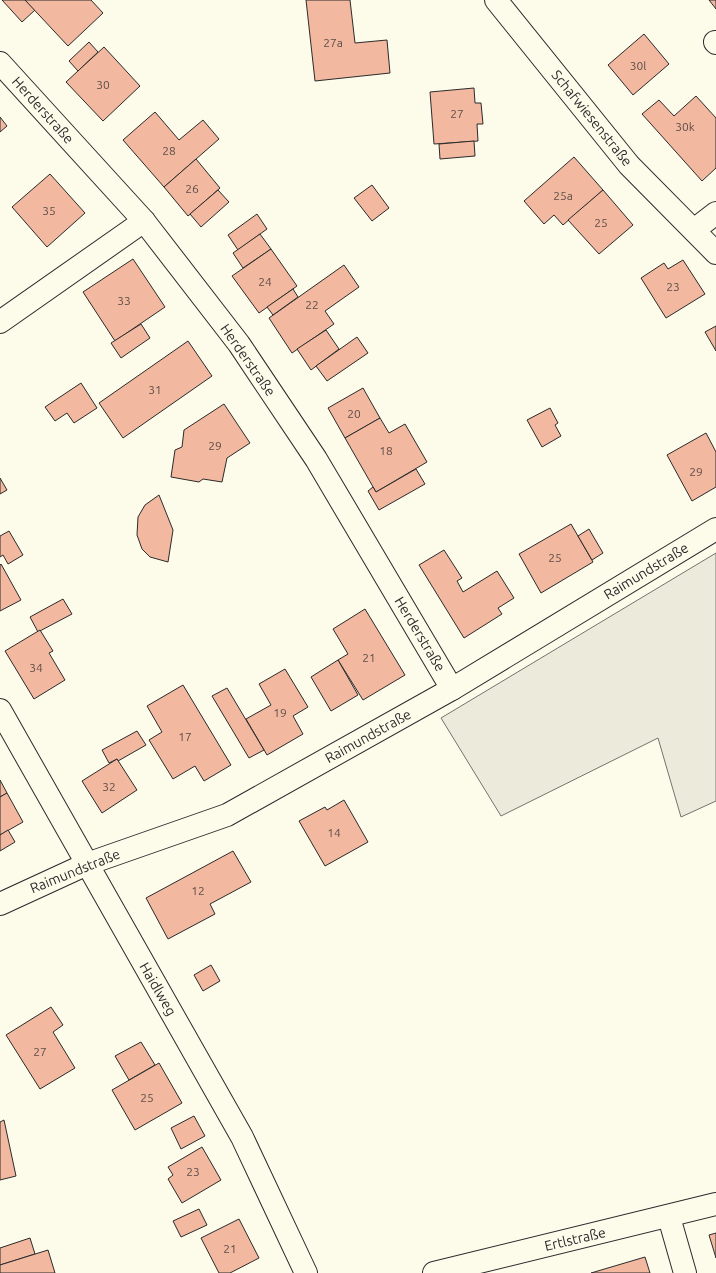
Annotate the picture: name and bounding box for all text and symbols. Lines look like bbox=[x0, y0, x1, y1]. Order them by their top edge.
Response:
house number: 27a bbox=[323, 36, 343, 49]
house number: 30l bbox=[630, 59, 646, 72]
street label: Schafwiesenstraße bbox=[548, 67, 636, 169]
street label: Herderstraße bbox=[9, 73, 77, 147]
house number: 30 bbox=[96, 78, 110, 91]
house number: 27 bbox=[450, 107, 464, 120]
house number: 30k bbox=[675, 120, 695, 133]
house number: 28 bbox=[162, 144, 176, 157]
house number: 26 bbox=[185, 182, 199, 195]
house number: 25a bbox=[553, 189, 573, 202]
house number: 35 bbox=[42, 204, 56, 217]
house number: 25 bbox=[594, 216, 608, 229]
house number: 24 bbox=[258, 275, 272, 288]
house number: 23 bbox=[666, 280, 680, 293]
house number: 33 bbox=[117, 294, 131, 307]
house number: 22 bbox=[305, 298, 319, 311]
street label: Herderstraße bbox=[217, 321, 279, 399]
house number: 31 bbox=[148, 383, 162, 396]
house number: 20 bbox=[347, 407, 361, 420]
house number: 29 bbox=[208, 439, 222, 452]
house number: 18 bbox=[379, 444, 393, 457]
house number: 29 bbox=[689, 465, 703, 478]
street label: Raimundstraße bbox=[601, 539, 691, 603]
house number: 25 bbox=[548, 551, 562, 564]
street label: Herderstraße bbox=[391, 594, 449, 674]
house number: 21 bbox=[362, 651, 376, 664]
house number: 34 bbox=[29, 661, 43, 674]
house number: 19 bbox=[273, 706, 287, 719]
street label: Raimundstraße bbox=[322, 706, 414, 766]
house number: 17 bbox=[178, 730, 192, 743]
house number: 32 bbox=[102, 780, 116, 793]
house number: 14 bbox=[327, 826, 341, 839]
street label: Raimundstraße bbox=[28, 846, 122, 896]
house number: 12 bbox=[191, 884, 205, 897]
street label: Haidlweg bbox=[136, 960, 180, 1018]
house number: 27 bbox=[33, 1045, 47, 1058]
house number: 25 bbox=[140, 1091, 154, 1104]
house number: 23 bbox=[186, 1165, 200, 1178]
street label: Ertlstraße bbox=[543, 1224, 607, 1254]
house number: 21 bbox=[223, 1242, 237, 1255]

